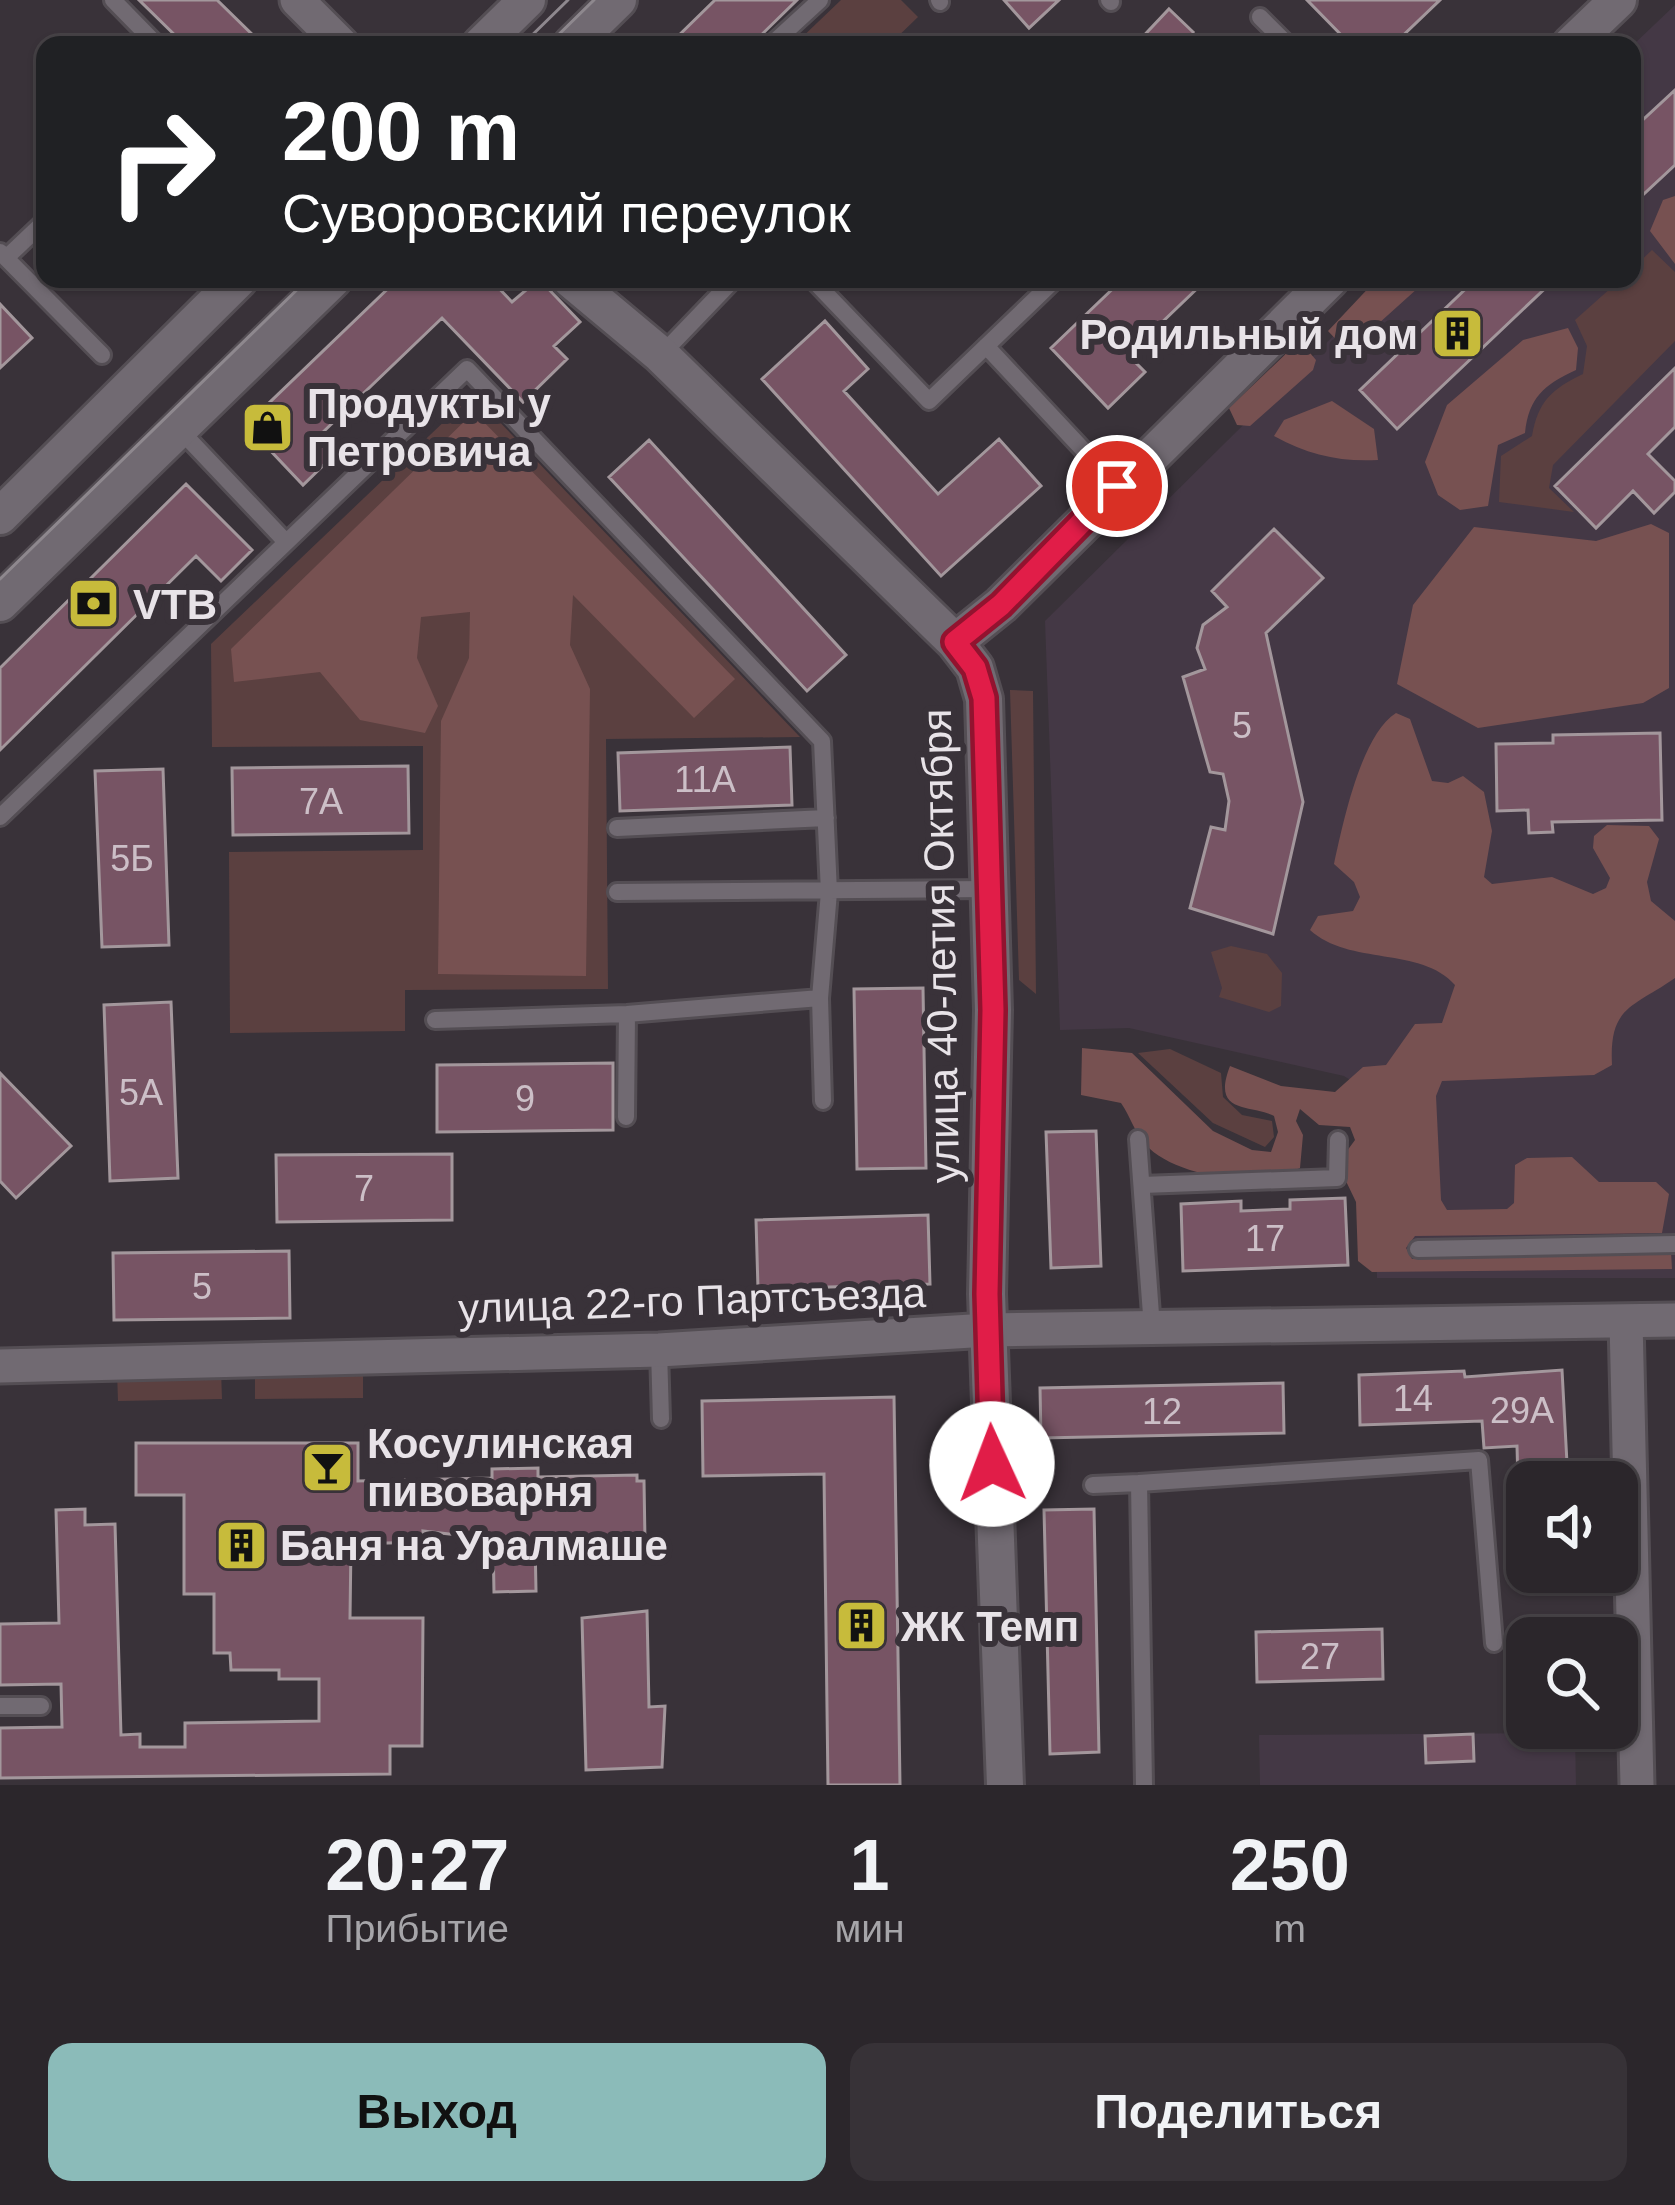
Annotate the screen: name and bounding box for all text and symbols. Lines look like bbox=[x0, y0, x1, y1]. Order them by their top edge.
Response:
icon: right bbox=[84, 84, 240, 240]
text: 200 m bbox=[282, 84, 520, 178]
text: Суворовский переулок bbox=[282, 183, 851, 243]
building icon: Родильный дом bbox=[1429, 306, 1485, 362]
place label: Родильный дом bbox=[1079, 311, 1418, 358]
place label: Продукты у Петровича bbox=[307, 380, 552, 475]
shop icon: Продукты у Петровича bbox=[240, 399, 296, 455]
pin bbox=[1066, 435, 1168, 537]
icon: arrive bbox=[1084, 453, 1150, 519]
bank icon: VTB bbox=[66, 576, 122, 632]
place label: VTB bbox=[133, 581, 217, 628]
house number: 5 bbox=[1232, 705, 1252, 746]
street label: улица 40-летия Октября bbox=[913, 708, 968, 1184]
house number: 11А bbox=[674, 759, 736, 800]
house number: 7А bbox=[299, 781, 343, 822]
house number: 5Б bbox=[110, 838, 154, 879]
house number: 5А bbox=[119, 1072, 163, 1113]
house number: 9 bbox=[515, 1078, 535, 1119]
house number: 7 bbox=[354, 1168, 374, 1209]
house number: 17 bbox=[1245, 1218, 1285, 1259]
house number: 5 bbox=[192, 1266, 212, 1307]
street label: улица 22-го Партсъезда bbox=[457, 1269, 927, 1332]
house number: 14 bbox=[1393, 1378, 1433, 1419]
house number: 29А bbox=[1490, 1390, 1554, 1431]
house number: 12 bbox=[1142, 1391, 1182, 1432]
position arrow bbox=[929, 1401, 1055, 1527]
place label: Косулинская пивоварня bbox=[367, 1420, 634, 1515]
bar icon: Косулинская пивоварня bbox=[300, 1439, 356, 1495]
map controls bbox=[1506, 1461, 1638, 1749]
button: sound bbox=[1506, 1461, 1638, 1593]
building icon: Баня на Уралмаше bbox=[213, 1517, 269, 1573]
place label: Баня на Уралмаше bbox=[280, 1522, 668, 1569]
building icon: ЖК Темп bbox=[834, 1598, 890, 1654]
place label: ЖК Темп bbox=[900, 1603, 1079, 1650]
button: search bbox=[1506, 1617, 1638, 1749]
house number: 27 bbox=[1300, 1636, 1340, 1677]
text: 20:27 bbox=[325, 1825, 509, 1905]
text: 1 bbox=[849, 1825, 890, 1905]
text: 250 bbox=[1230, 1825, 1350, 1905]
text: Прибытие bbox=[326, 1907, 509, 1950]
text: мин bbox=[834, 1907, 905, 1950]
text: m bbox=[1274, 1907, 1306, 1950]
button: Выход bbox=[48, 2043, 826, 2181]
button: Поделиться bbox=[850, 2043, 1627, 2181]

